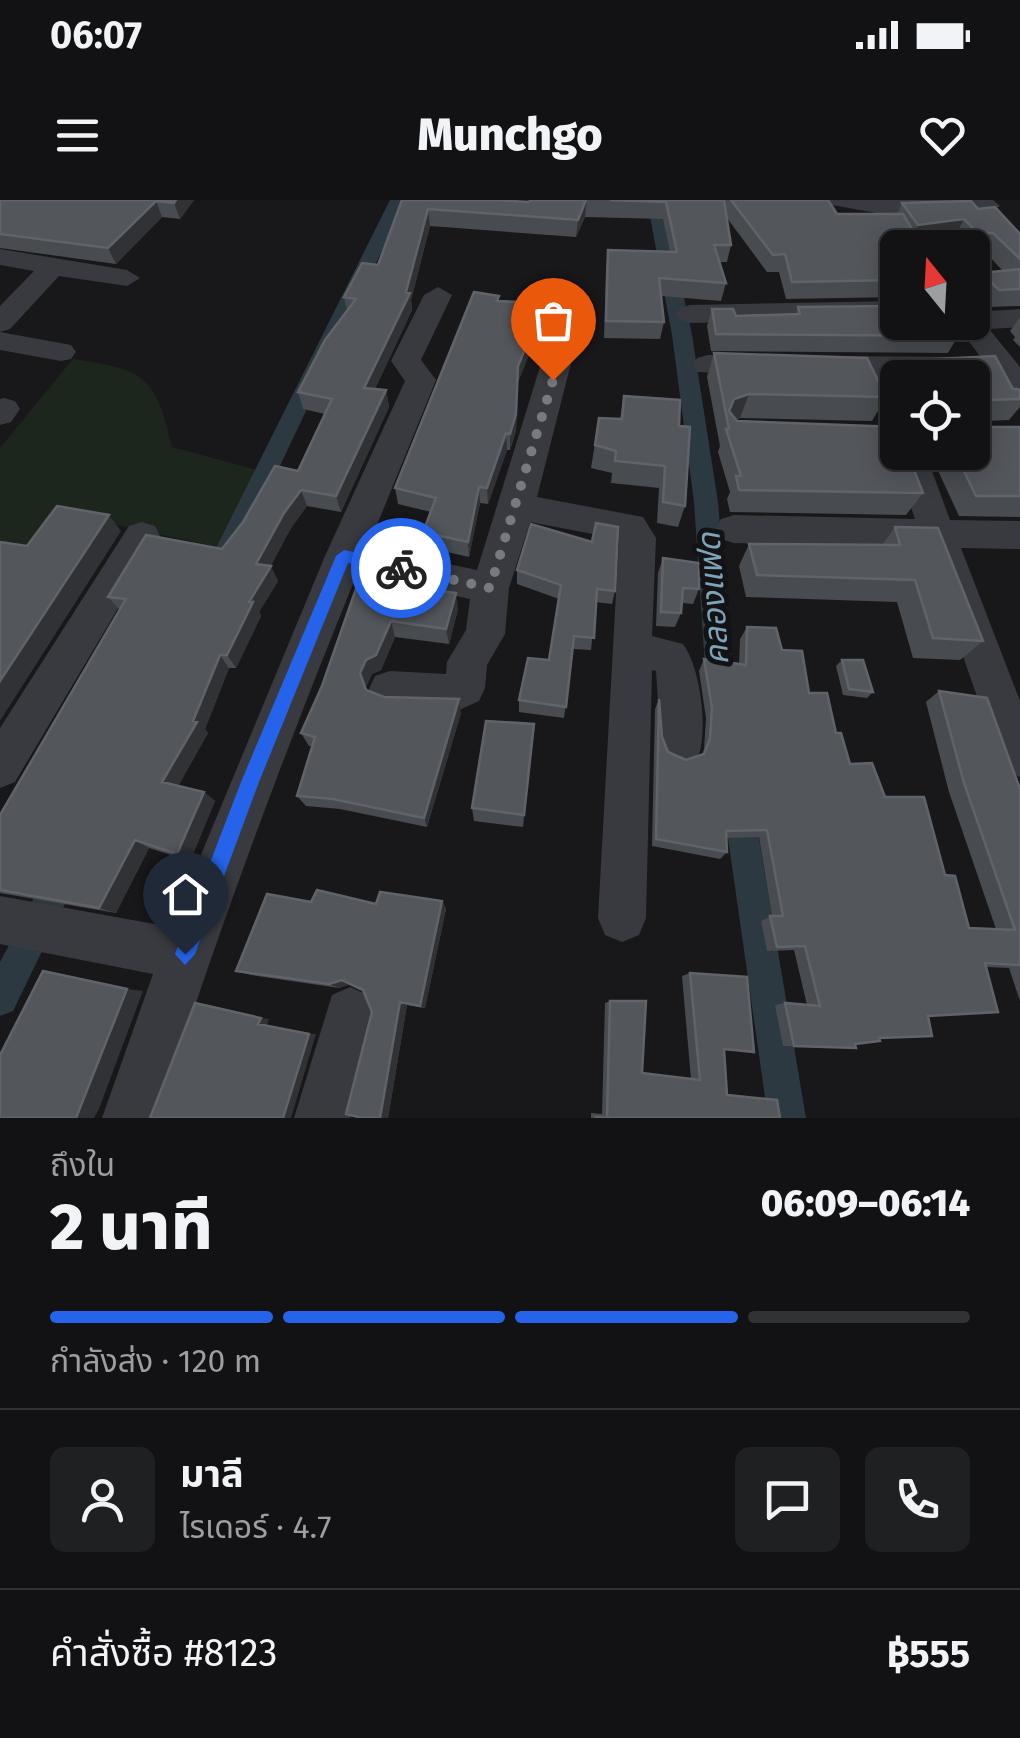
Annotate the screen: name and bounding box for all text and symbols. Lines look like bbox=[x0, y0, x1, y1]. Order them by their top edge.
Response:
text: 06:07 bbox=[50, 12, 142, 58]
icon: menu bbox=[50, 108, 105, 163]
text: Munchgo bbox=[418, 108, 602, 162]
icon: heart bbox=[915, 108, 970, 163]
north arrow bbox=[880, 230, 990, 340]
map controls bbox=[880, 230, 990, 470]
pin bbox=[511, 278, 596, 381]
icon: bag bbox=[526, 293, 581, 348]
button: locate bbox=[880, 360, 990, 470]
courier bbox=[351, 518, 451, 618]
water label: คลองแฟด bbox=[689, 530, 737, 666]
icon: bike bbox=[374, 541, 429, 596]
pin bbox=[143, 852, 228, 955]
icon: home bbox=[158, 867, 213, 922]
text: ถึงใน bbox=[50, 1146, 115, 1184]
text: 06:09–06:14 bbox=[761, 1180, 970, 1226]
text: 2 นาที bbox=[50, 1188, 213, 1266]
text: กำลังส่ง · 120 m bbox=[50, 1342, 261, 1380]
button: person bbox=[50, 1447, 155, 1552]
button: chat bbox=[735, 1447, 840, 1552]
button: phone bbox=[865, 1447, 970, 1552]
text: มาลี bbox=[180, 1451, 244, 1497]
text: ไรเดอร์ · 4.7 bbox=[180, 1508, 331, 1546]
text: คำสั่งซื้อ #8123 bbox=[50, 1630, 277, 1676]
text: ฿555 bbox=[887, 1631, 970, 1677]

